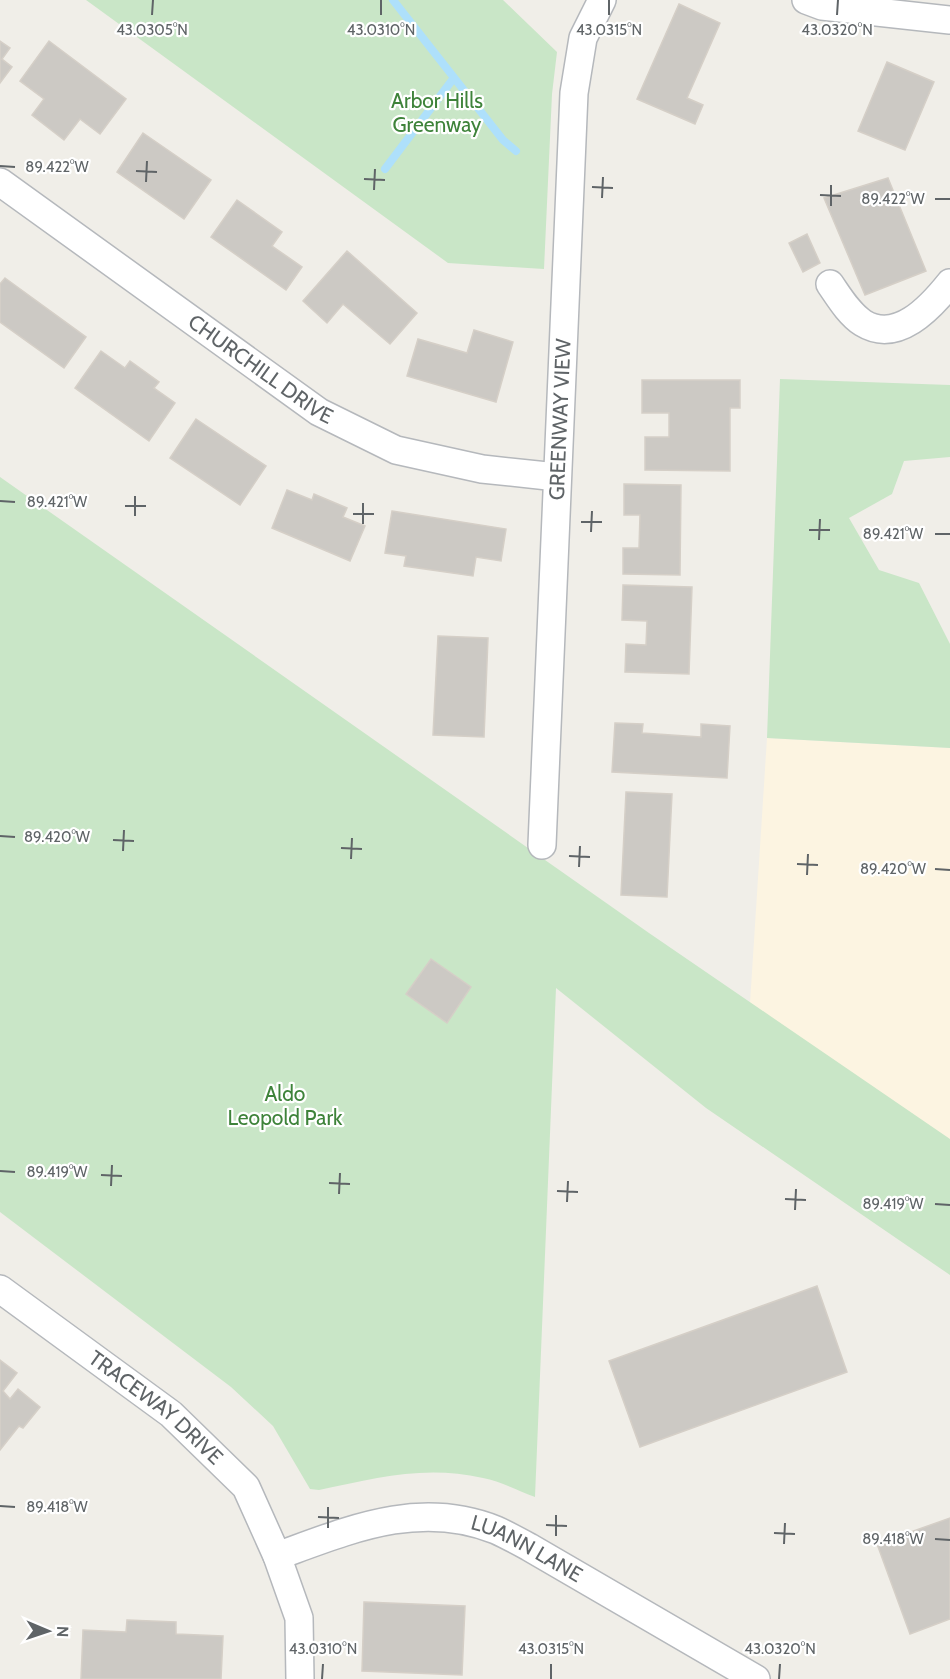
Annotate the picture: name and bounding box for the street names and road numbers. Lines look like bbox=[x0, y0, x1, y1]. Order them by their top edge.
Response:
street label: CHURCHILL DRIVE bbox=[183, 309, 337, 429]
street label: GREENWAY VIEW bbox=[544, 338, 576, 501]
street label: TRACEWAY DRIVE bbox=[84, 1345, 228, 1470]
street label: LUANN LANE bbox=[468, 1510, 587, 1587]

